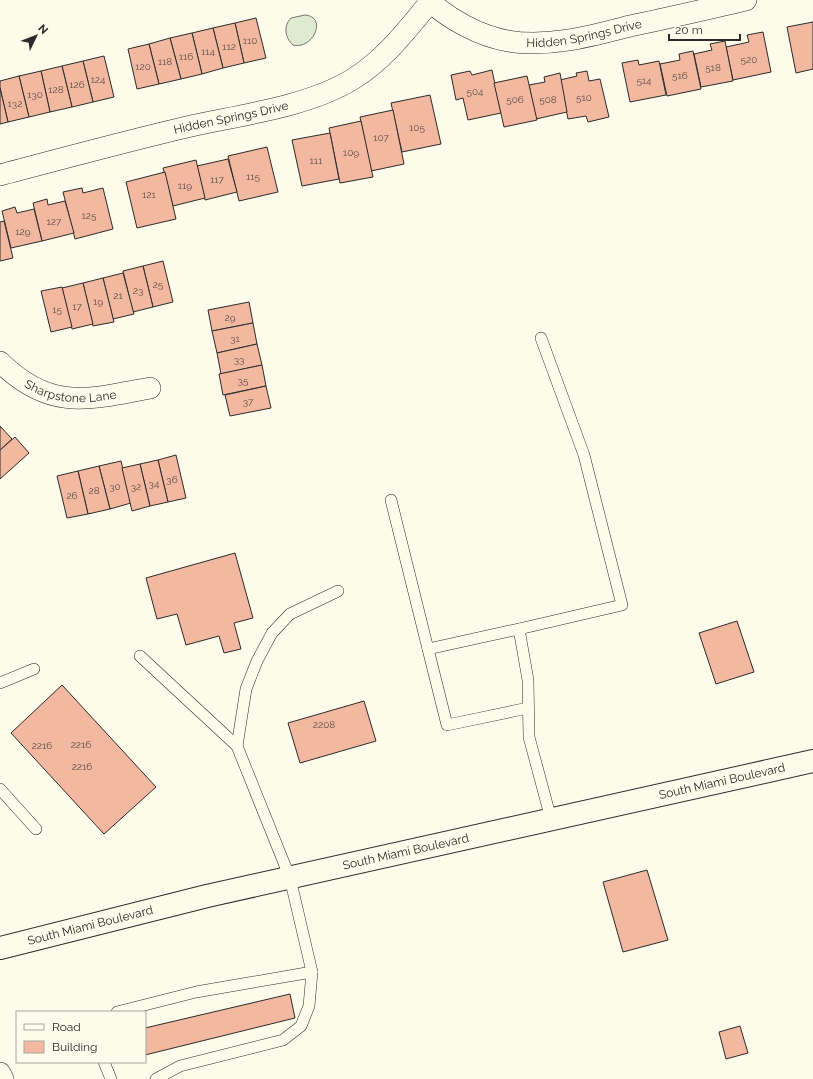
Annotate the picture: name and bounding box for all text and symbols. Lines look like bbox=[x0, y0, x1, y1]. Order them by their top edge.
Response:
north arrow bbox=[16, 16, 56, 56]
scale bar bbox=[669, 16, 740, 42]
street label: Hidden Springs Drive bbox=[526, 17, 643, 50]
text: N bbox=[35, 22, 51, 37]
text: 20 m bbox=[675, 23, 703, 37]
house number: 110 bbox=[243, 35, 257, 46]
house number: 112 bbox=[222, 41, 236, 52]
house number: 114 bbox=[201, 46, 216, 57]
house number: 116 bbox=[179, 51, 193, 62]
house number: 520 bbox=[741, 54, 757, 65]
house number: 118 bbox=[158, 56, 172, 67]
house number: 120 bbox=[135, 61, 151, 72]
house number: 518 bbox=[705, 62, 721, 73]
house number: 516 bbox=[672, 70, 688, 81]
house number: 124 bbox=[91, 74, 106, 85]
house number: 514 bbox=[636, 75, 652, 86]
house number: 126 bbox=[69, 79, 85, 90]
house number: 128 bbox=[48, 84, 64, 95]
house number: 504 bbox=[466, 86, 484, 97]
house number: 130 bbox=[27, 89, 43, 100]
house number: 510 bbox=[576, 92, 592, 103]
house number: 506 bbox=[506, 94, 524, 105]
house number: 508 bbox=[539, 94, 557, 105]
house number: 132 bbox=[8, 98, 22, 109]
street label: Hidden Springs Drive bbox=[172, 98, 290, 137]
house number: 105 bbox=[409, 122, 425, 133]
house number: 107 bbox=[373, 132, 389, 143]
house number: 109 bbox=[343, 147, 359, 158]
house number: 111 bbox=[310, 155, 323, 166]
house number: 115 bbox=[246, 171, 261, 182]
house number: 117 bbox=[210, 174, 225, 185]
house number: 119 bbox=[178, 180, 192, 191]
house number: 121 bbox=[142, 189, 157, 200]
house number: 125 bbox=[82, 210, 97, 221]
house number: 127 bbox=[47, 216, 62, 227]
house number: 129 bbox=[15, 226, 31, 237]
house number: 25 bbox=[153, 279, 164, 290]
house number: 23 bbox=[133, 285, 143, 296]
house number: 21 bbox=[113, 290, 123, 301]
house number: 19 bbox=[93, 296, 103, 307]
house number: 17 bbox=[72, 301, 82, 312]
house number: 15 bbox=[52, 304, 62, 315]
house number: 29 bbox=[224, 312, 236, 323]
house number: 31 bbox=[230, 333, 241, 344]
house number: 33 bbox=[234, 354, 244, 365]
house number: 35 bbox=[238, 375, 249, 386]
street label: Sharpstone Lane bbox=[22, 377, 117, 405]
house number: 37 bbox=[243, 396, 254, 407]
house number: 36 bbox=[166, 474, 178, 485]
house number: 34 bbox=[149, 478, 160, 489]
house number: 30 bbox=[109, 481, 121, 492]
house number: 32 bbox=[131, 481, 141, 492]
house number: 28 bbox=[88, 485, 100, 496]
house number: 26 bbox=[66, 490, 78, 501]
house number: 2208 bbox=[313, 719, 335, 730]
house number: 2216 bbox=[71, 739, 91, 750]
house number: 2216 bbox=[32, 740, 52, 751]
street label: South Miami Boulevard bbox=[658, 760, 786, 802]
house number: 2216 bbox=[72, 761, 92, 772]
street label: South Miami Boulevard bbox=[341, 831, 470, 873]
street label: South Miami Boulevard bbox=[26, 903, 154, 948]
legend bbox=[16, 1011, 146, 1063]
text: Road bbox=[52, 1020, 81, 1034]
text: Building bbox=[52, 1040, 98, 1054]

